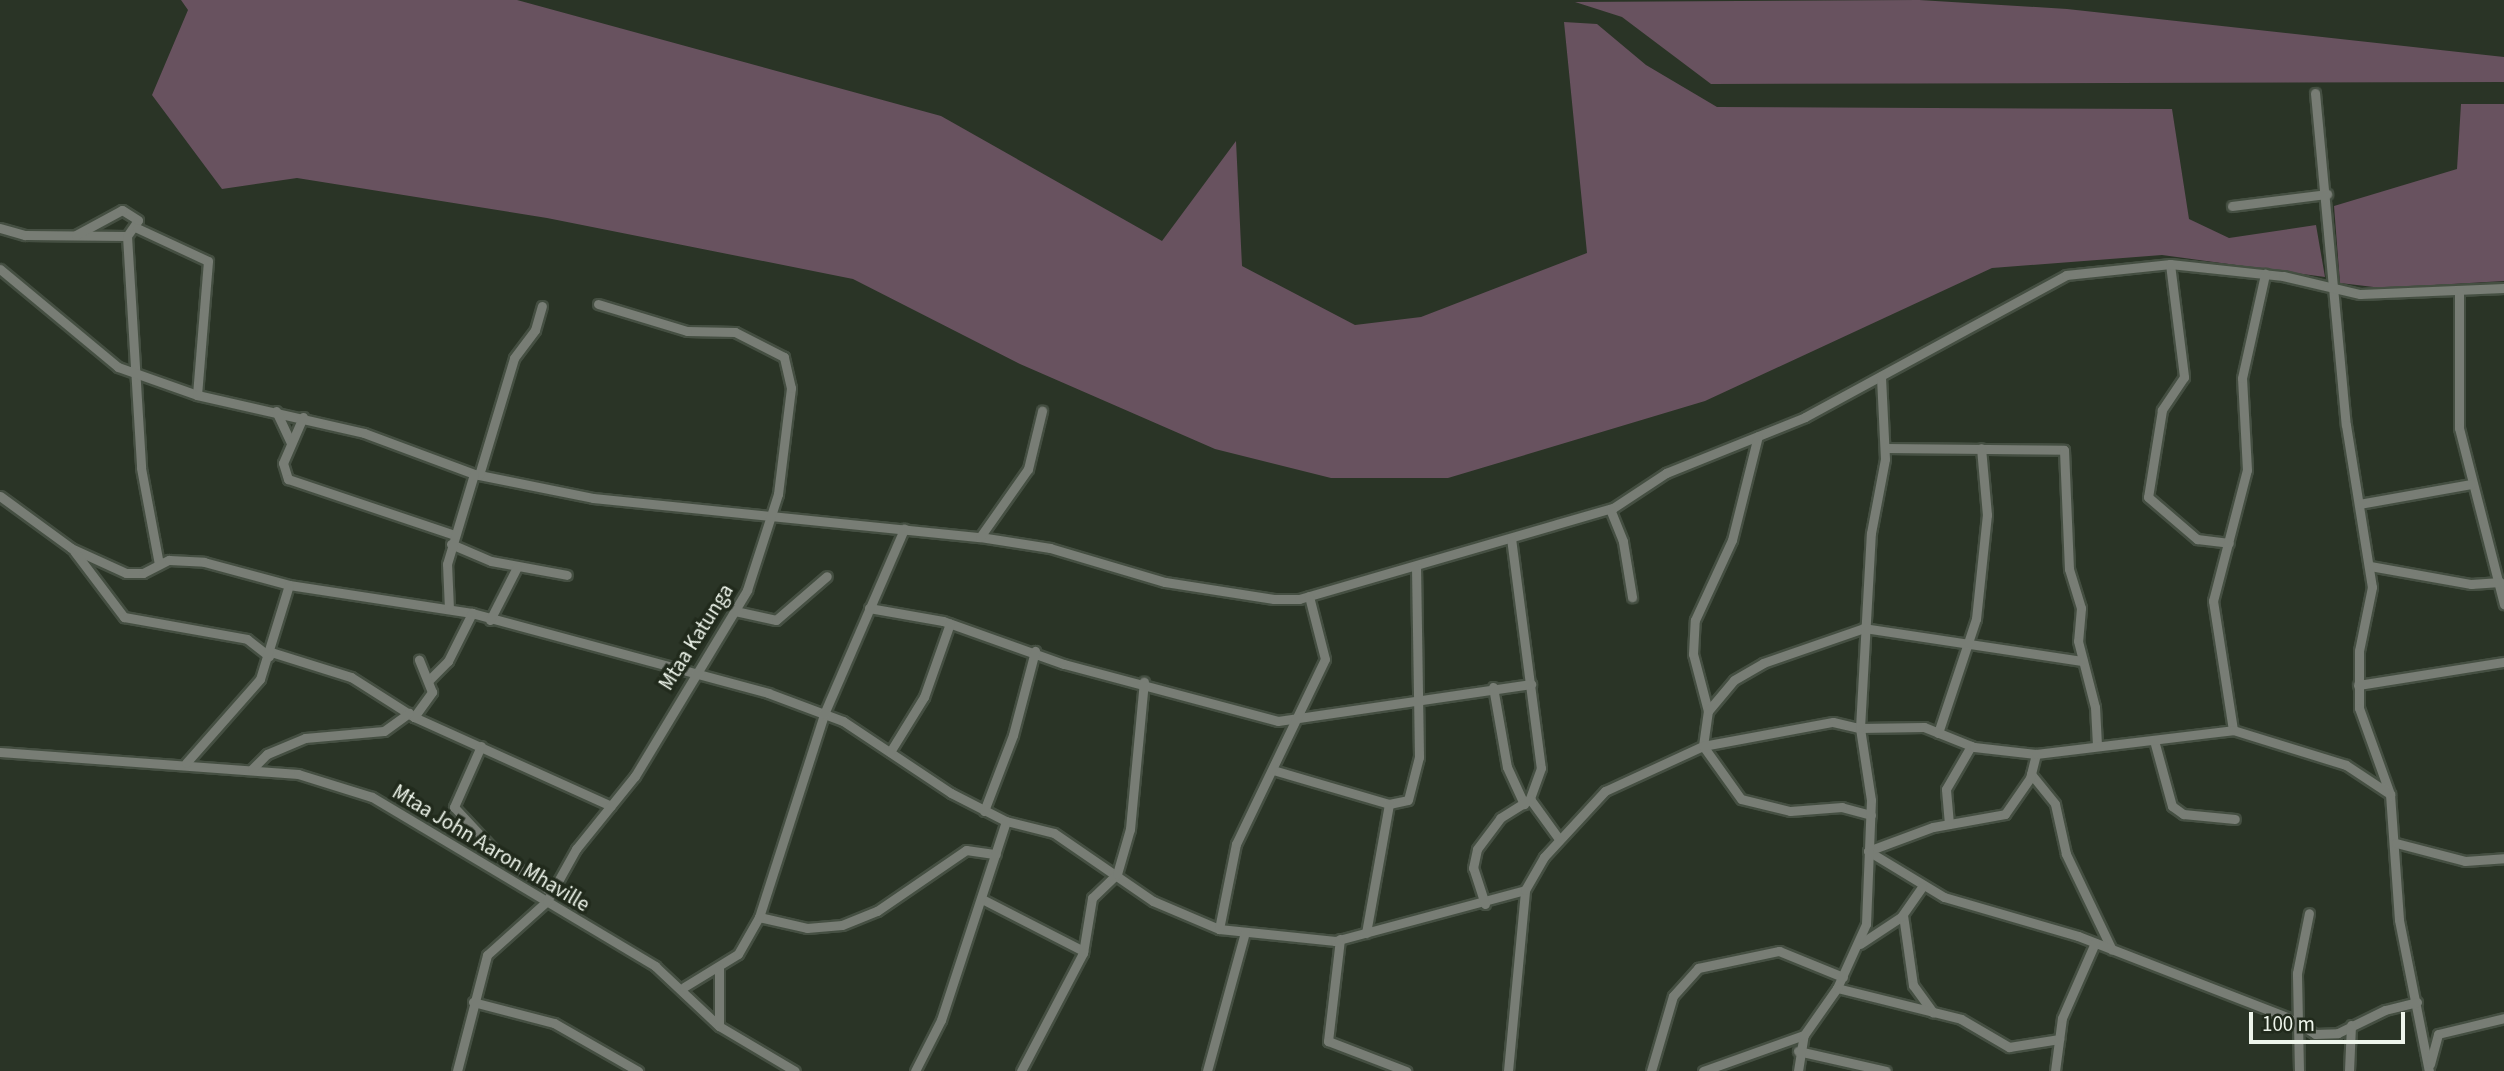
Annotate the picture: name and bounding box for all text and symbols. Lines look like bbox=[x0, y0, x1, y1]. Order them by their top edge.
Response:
street label: Mtaa Katunga bbox=[653, 579, 739, 695]
street label: Mtaa John Aaron Mhaville bbox=[388, 779, 594, 917]
scale bar bbox=[2252, 998, 2408, 1042]
text: 100 m bbox=[2262, 1009, 2315, 1039]

